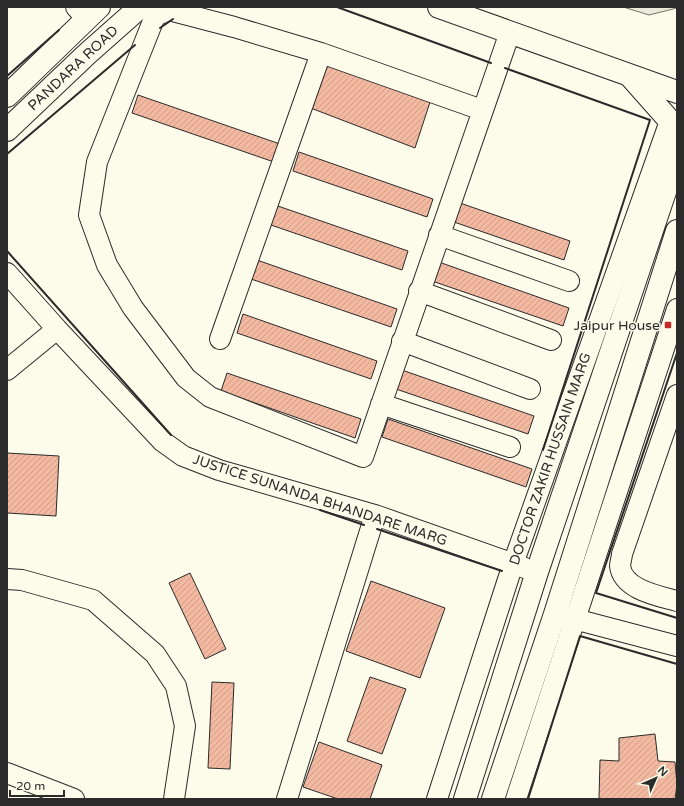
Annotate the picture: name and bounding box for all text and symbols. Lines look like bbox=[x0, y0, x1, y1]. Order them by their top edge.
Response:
street label: PANDARA ROAD bbox=[24, 22, 122, 114]
place label: Jaipur House bbox=[574, 317, 660, 334]
marker: Jaipur House bbox=[663, 320, 673, 330]
street label: DOCTOR ZAKIR HUSSAIN MARG bbox=[506, 351, 594, 567]
street label: JUSTICE SUNANDA BHANDARE MARG bbox=[191, 451, 449, 549]
north arrow bbox=[636, 758, 676, 798]
text: N bbox=[655, 764, 670, 779]
scale bar bbox=[10, 772, 64, 798]
text: 20 m bbox=[16, 779, 45, 793]

